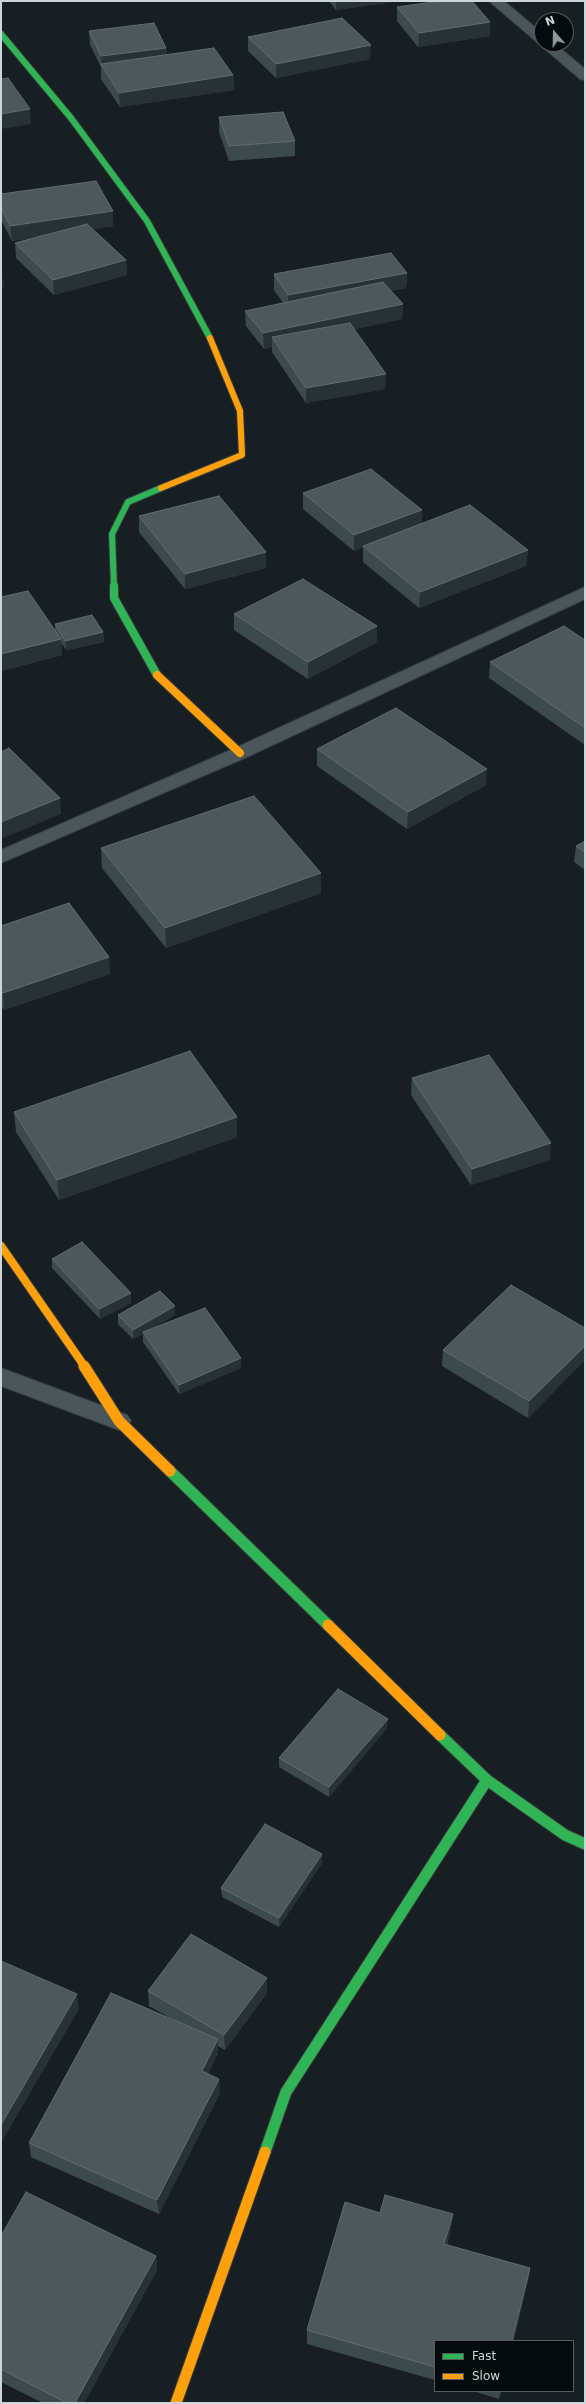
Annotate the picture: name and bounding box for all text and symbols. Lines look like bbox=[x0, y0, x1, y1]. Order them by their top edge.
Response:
north arrow bbox=[534, 12, 574, 52]
text: N bbox=[544, 14, 557, 29]
legend bbox=[434, 2340, 574, 2392]
text: Fast bbox=[472, 2349, 496, 2363]
text: Slow bbox=[472, 2369, 500, 2383]

